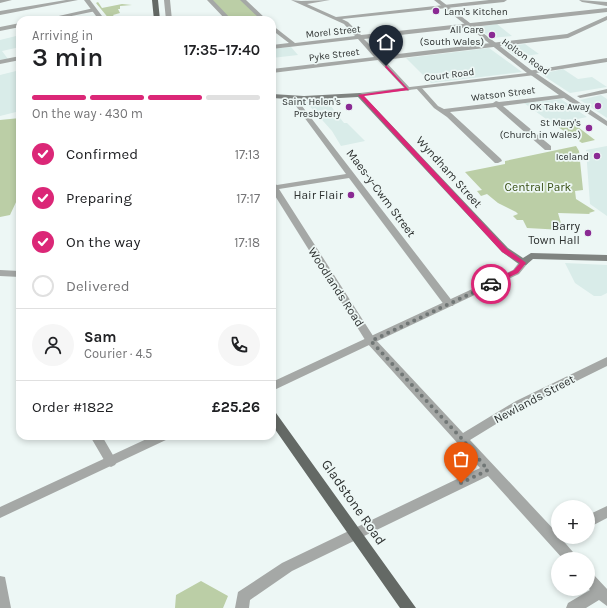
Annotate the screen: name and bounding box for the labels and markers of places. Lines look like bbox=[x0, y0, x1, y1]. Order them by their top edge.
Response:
marker: Lam's Kitchen bbox=[431, 6, 441, 16]
place label: Lam's Kitchen bbox=[444, 6, 508, 18]
place label: All Care (South Wales) bbox=[420, 24, 484, 48]
pin bbox=[369, 25, 403, 66]
marker: All Care (South Wales) bbox=[487, 30, 497, 40]
place label: Saint Helen's Presbytery bbox=[282, 96, 341, 120]
place label: OK Take Away bbox=[529, 101, 590, 113]
marker: OK Take Away bbox=[593, 101, 603, 111]
marker: Saint Helen's Presbytery bbox=[344, 102, 354, 112]
place label: St Mary's (Church in Wales) bbox=[500, 117, 581, 141]
marker: St Mary's (Church in Wales) bbox=[584, 123, 594, 133]
place label: Iceland bbox=[556, 151, 589, 163]
marker: Iceland bbox=[592, 151, 602, 161]
place label: Hair Flair bbox=[293, 188, 344, 202]
marker: Hair Flair bbox=[346, 190, 356, 200]
place label: Barry Town Hall bbox=[528, 219, 580, 247]
marker: Barry Town Hall bbox=[583, 228, 593, 238]
pin bbox=[444, 442, 478, 483]

